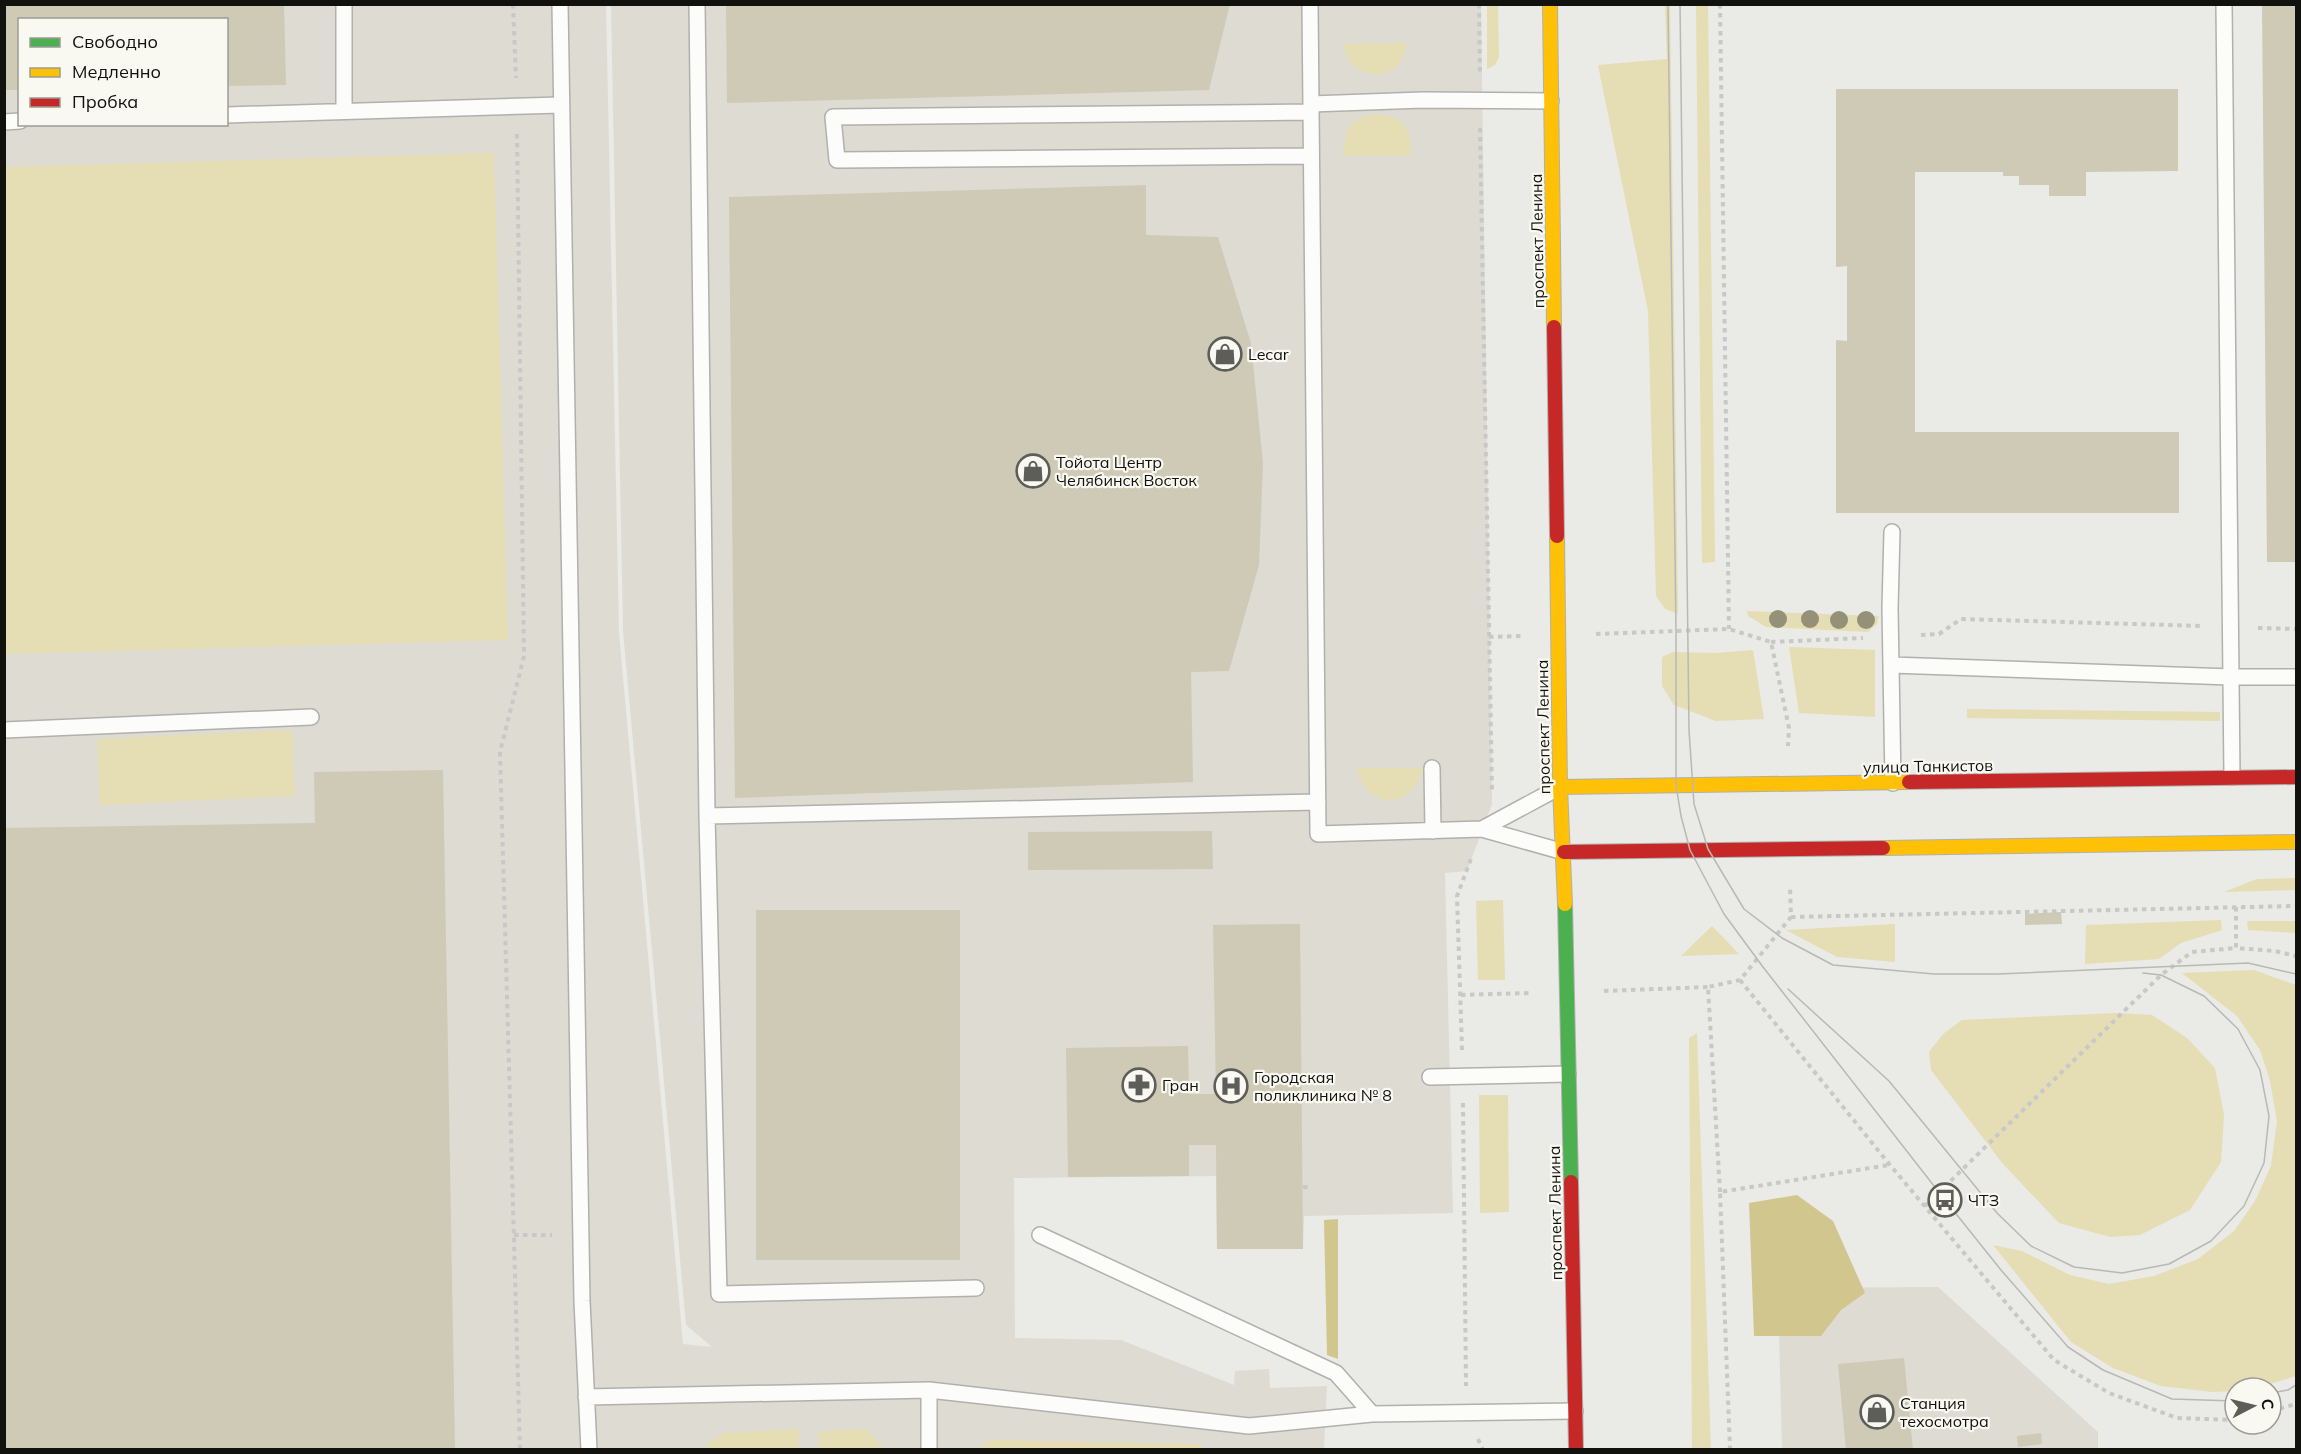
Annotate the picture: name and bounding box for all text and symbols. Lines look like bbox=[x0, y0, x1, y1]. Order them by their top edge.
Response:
legend bbox=[18, 18, 228, 126]
text: Свободно bbox=[72, 30, 158, 53]
text: Медленно bbox=[72, 60, 161, 83]
text: Пробка bbox=[72, 90, 138, 113]
street label: проспект Ленина bbox=[1526, 174, 1548, 308]
shop icon: Lecar bbox=[1207, 336, 1243, 372]
place label: Lecar bbox=[1248, 344, 1289, 364]
place label: Тойота Центр Челябинск Восток bbox=[1056, 452, 1197, 490]
shop icon: Тойота Центр Челябинск Восток bbox=[1015, 453, 1051, 489]
street label: проспект Ленина bbox=[1532, 660, 1554, 794]
street label: улица Танкистов bbox=[1863, 755, 1993, 777]
pharmacy icon: Гран bbox=[1121, 1067, 1157, 1103]
place label: Городская поликлиника № 8 bbox=[1254, 1067, 1392, 1105]
hospital icon: Городская поликлиника № 8 bbox=[1213, 1068, 1249, 1104]
place label: Гран bbox=[1162, 1075, 1199, 1095]
street label: проспект Ленина bbox=[1544, 1146, 1566, 1280]
bus stop icon: ЧТЗ bbox=[1927, 1182, 1963, 1218]
place label: ЧТЗ bbox=[1968, 1190, 1999, 1210]
north arrow bbox=[2223, 1376, 2283, 1436]
place label: Станция техосмотра bbox=[1900, 1393, 1989, 1431]
shop icon: Станция техосмотра bbox=[1859, 1394, 1895, 1430]
text: С bbox=[2257, 1398, 2278, 1411]

